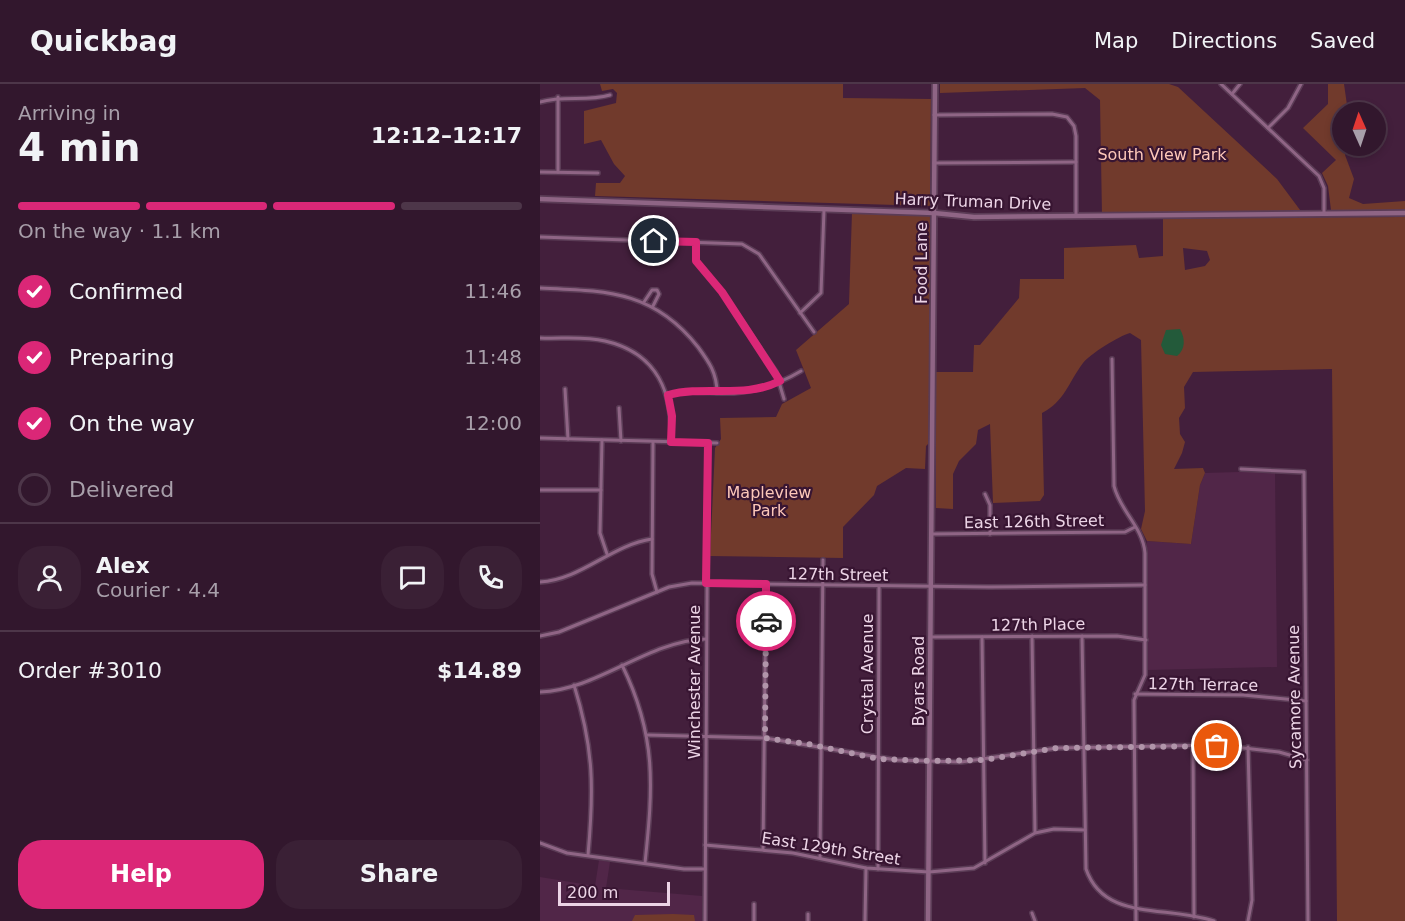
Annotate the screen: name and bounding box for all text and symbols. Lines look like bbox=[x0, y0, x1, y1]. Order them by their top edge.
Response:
text: Quickbag bbox=[30, 25, 178, 58]
text: Map bbox=[1094, 29, 1138, 53]
text: Directions bbox=[1171, 29, 1277, 53]
text: Saved bbox=[1310, 29, 1375, 53]
text: Arriving in bbox=[18, 101, 121, 125]
north arrow bbox=[1332, 102, 1386, 156]
map controls bbox=[1332, 102, 1386, 156]
text: 12:12–12:17 bbox=[371, 123, 522, 148]
text: 4 min bbox=[18, 125, 140, 170]
park label: South View Park bbox=[1097, 145, 1227, 164]
street label: Harry Truman Drive bbox=[894, 189, 1052, 214]
pin bbox=[628, 215, 679, 266]
text: On the way · 1.1 km bbox=[18, 219, 221, 243]
street label: Food Lane bbox=[912, 222, 931, 304]
icon: home bbox=[637, 224, 670, 257]
icon: check bbox=[18, 275, 51, 308]
text: Confirmed bbox=[69, 279, 183, 304]
text: 11:46 bbox=[464, 279, 522, 303]
icon: check bbox=[18, 341, 51, 374]
text: Preparing bbox=[69, 345, 175, 370]
text: 11:48 bbox=[464, 345, 522, 369]
icon: check bbox=[18, 407, 51, 440]
text: On the way bbox=[69, 411, 195, 436]
text: 12:00 bbox=[464, 411, 522, 435]
text: Delivered bbox=[69, 477, 174, 502]
park label: Mapleview Park bbox=[727, 483, 811, 520]
street label: East 126th Street bbox=[964, 511, 1104, 532]
button: person bbox=[18, 546, 81, 609]
button: chat bbox=[381, 546, 444, 609]
button: phone bbox=[459, 546, 522, 609]
text: Alex bbox=[96, 553, 150, 578]
street label: 127th Street bbox=[788, 564, 888, 585]
text: Courier · 4.4 bbox=[96, 578, 220, 602]
courier bbox=[736, 591, 796, 651]
street label: Winchester Avenue bbox=[685, 605, 704, 759]
icon: car bbox=[750, 605, 783, 638]
street label: Crystal Avenue bbox=[858, 614, 877, 734]
street label: 127th Place bbox=[991, 614, 1085, 635]
street label: Sycamore Avenue bbox=[1284, 625, 1305, 769]
street label: Byars Road bbox=[909, 636, 928, 726]
text: Order #3010 bbox=[18, 658, 162, 683]
text: $14.89 bbox=[437, 658, 522, 683]
street label: 127th Terrace bbox=[1148, 674, 1258, 695]
pin bbox=[1191, 720, 1242, 771]
icon: bag bbox=[1200, 729, 1233, 762]
street label: East 129th Street bbox=[760, 828, 902, 869]
button: Help bbox=[18, 840, 264, 909]
button: Share bbox=[276, 840, 522, 909]
scale bar bbox=[558, 879, 670, 906]
text: 200 m bbox=[567, 883, 618, 902]

